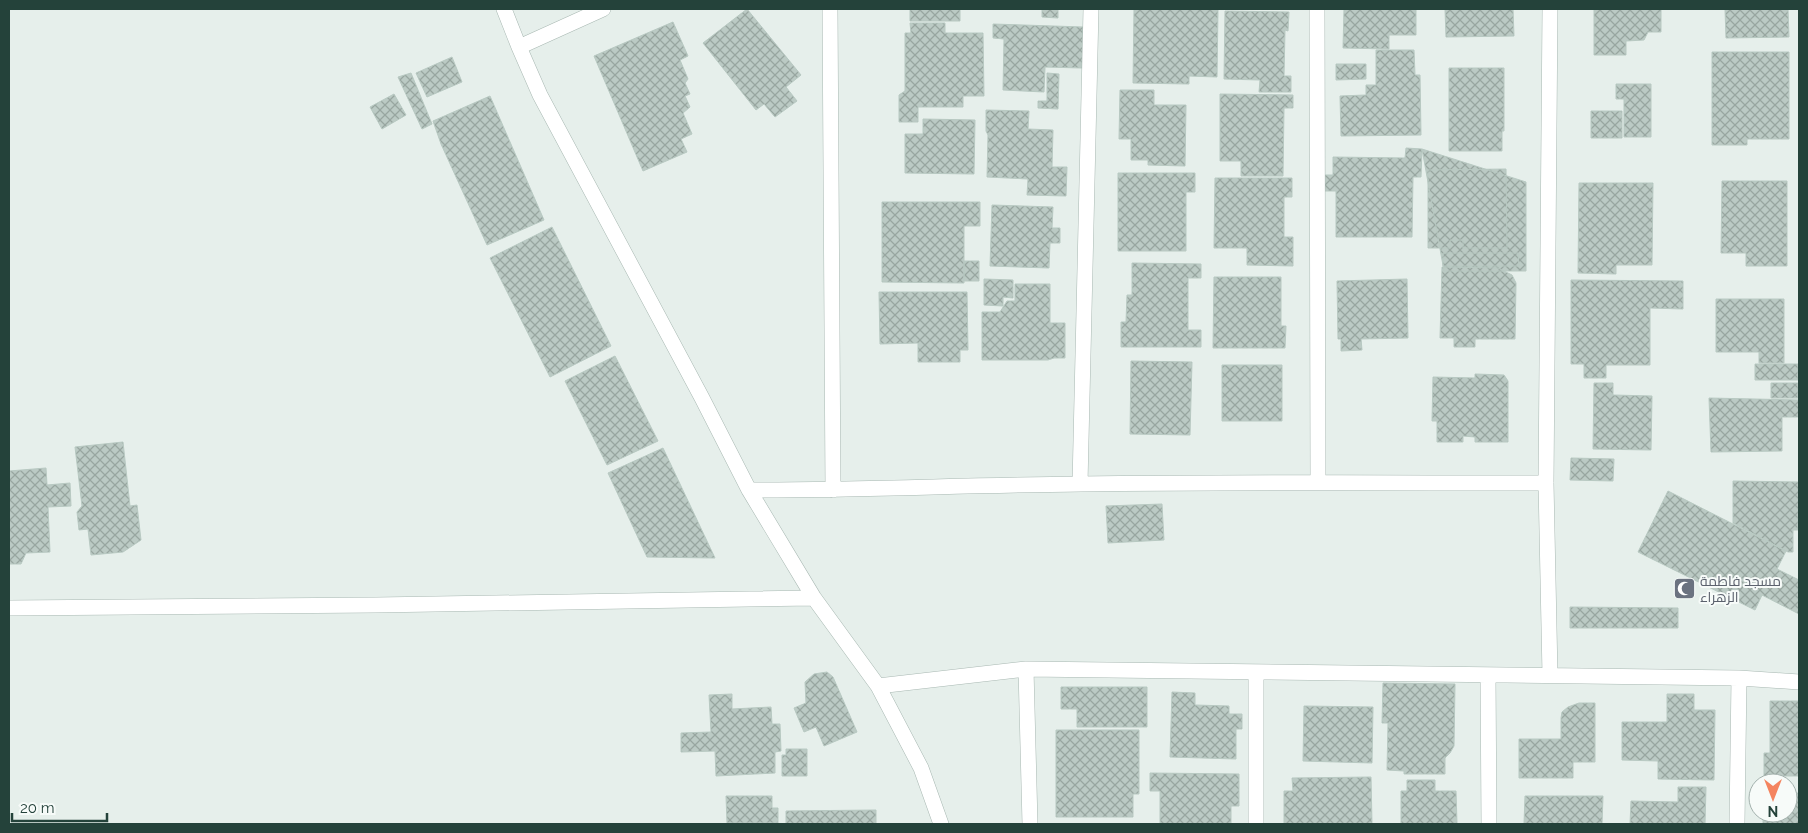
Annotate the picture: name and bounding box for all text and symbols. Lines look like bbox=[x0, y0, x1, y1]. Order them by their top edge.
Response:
place label: مسجد فاطمة الزهراء bbox=[1700, 573, 1781, 605]
mosque icon: مسجد فاطمة الزهراء bbox=[1672, 577, 1696, 601]
north arrow bbox=[1748, 773, 1798, 823]
scale bar bbox=[12, 790, 108, 822]
text: 20 m bbox=[20, 799, 55, 817]
text: N bbox=[1768, 803, 1778, 819]

